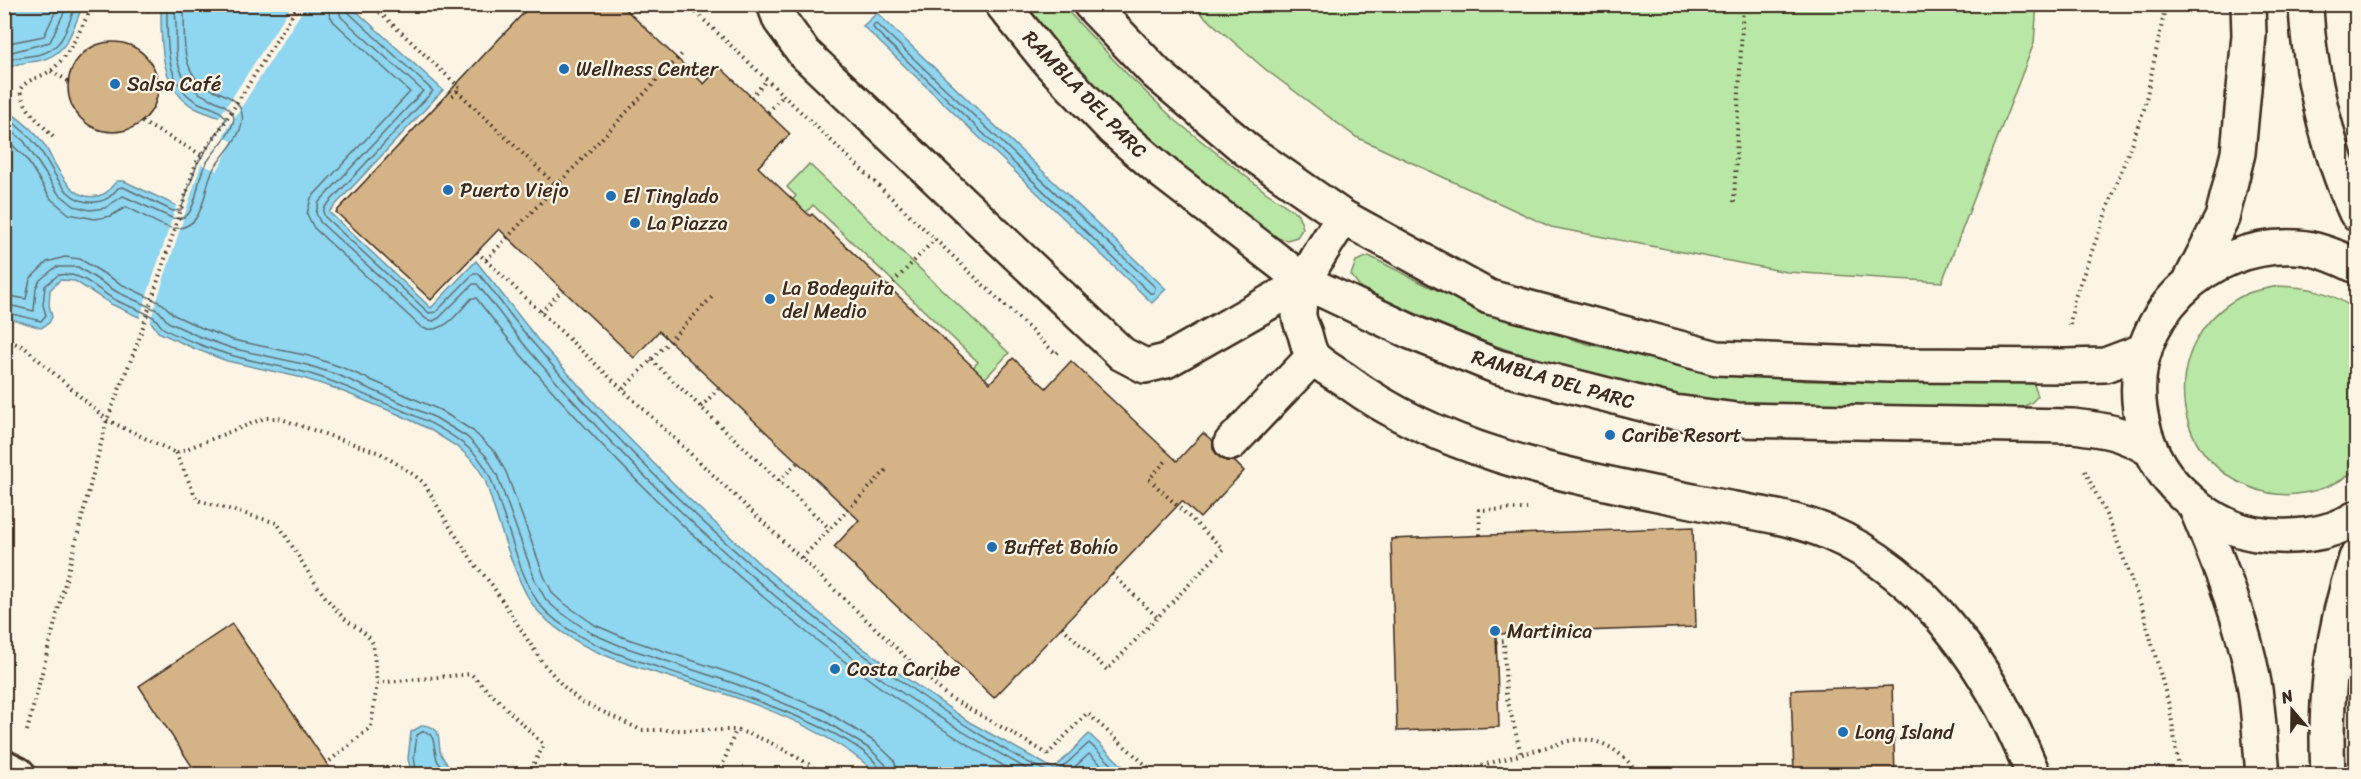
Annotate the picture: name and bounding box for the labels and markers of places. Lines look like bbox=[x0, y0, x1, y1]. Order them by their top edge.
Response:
place label: Wellness Center bbox=[576, 52, 720, 87]
marker: Wellness Center bbox=[557, 62, 571, 76]
place label: Salsa Café bbox=[127, 67, 221, 102]
marker: Salsa Café bbox=[108, 77, 122, 91]
place label: Puerto Viejo bbox=[460, 173, 569, 208]
place label: El Tinglado bbox=[623, 179, 719, 214]
marker: Puerto Viejo bbox=[441, 183, 455, 197]
marker: El Tinglado bbox=[604, 189, 618, 203]
place label: La Piazza bbox=[647, 206, 728, 241]
marker: La Piazza bbox=[628, 216, 642, 230]
place label: La Bodeguita del Medio bbox=[782, 271, 894, 329]
marker: La Bodeguita del Medio bbox=[763, 292, 777, 306]
place label: Caribe Resort bbox=[1622, 418, 1742, 453]
marker: Caribe Resort bbox=[1603, 428, 1617, 442]
place label: Buffet Bohío bbox=[1004, 530, 1118, 565]
marker: Buffet Bohío bbox=[985, 540, 999, 554]
place label: Martinica bbox=[1507, 614, 1592, 649]
marker: Martinica bbox=[1488, 624, 1502, 638]
place label: Costa Caribe bbox=[847, 652, 960, 687]
marker: Costa Caribe bbox=[828, 662, 842, 676]
place label: Long Island bbox=[1855, 715, 1955, 750]
marker: Long Island bbox=[1836, 725, 1850, 739]

